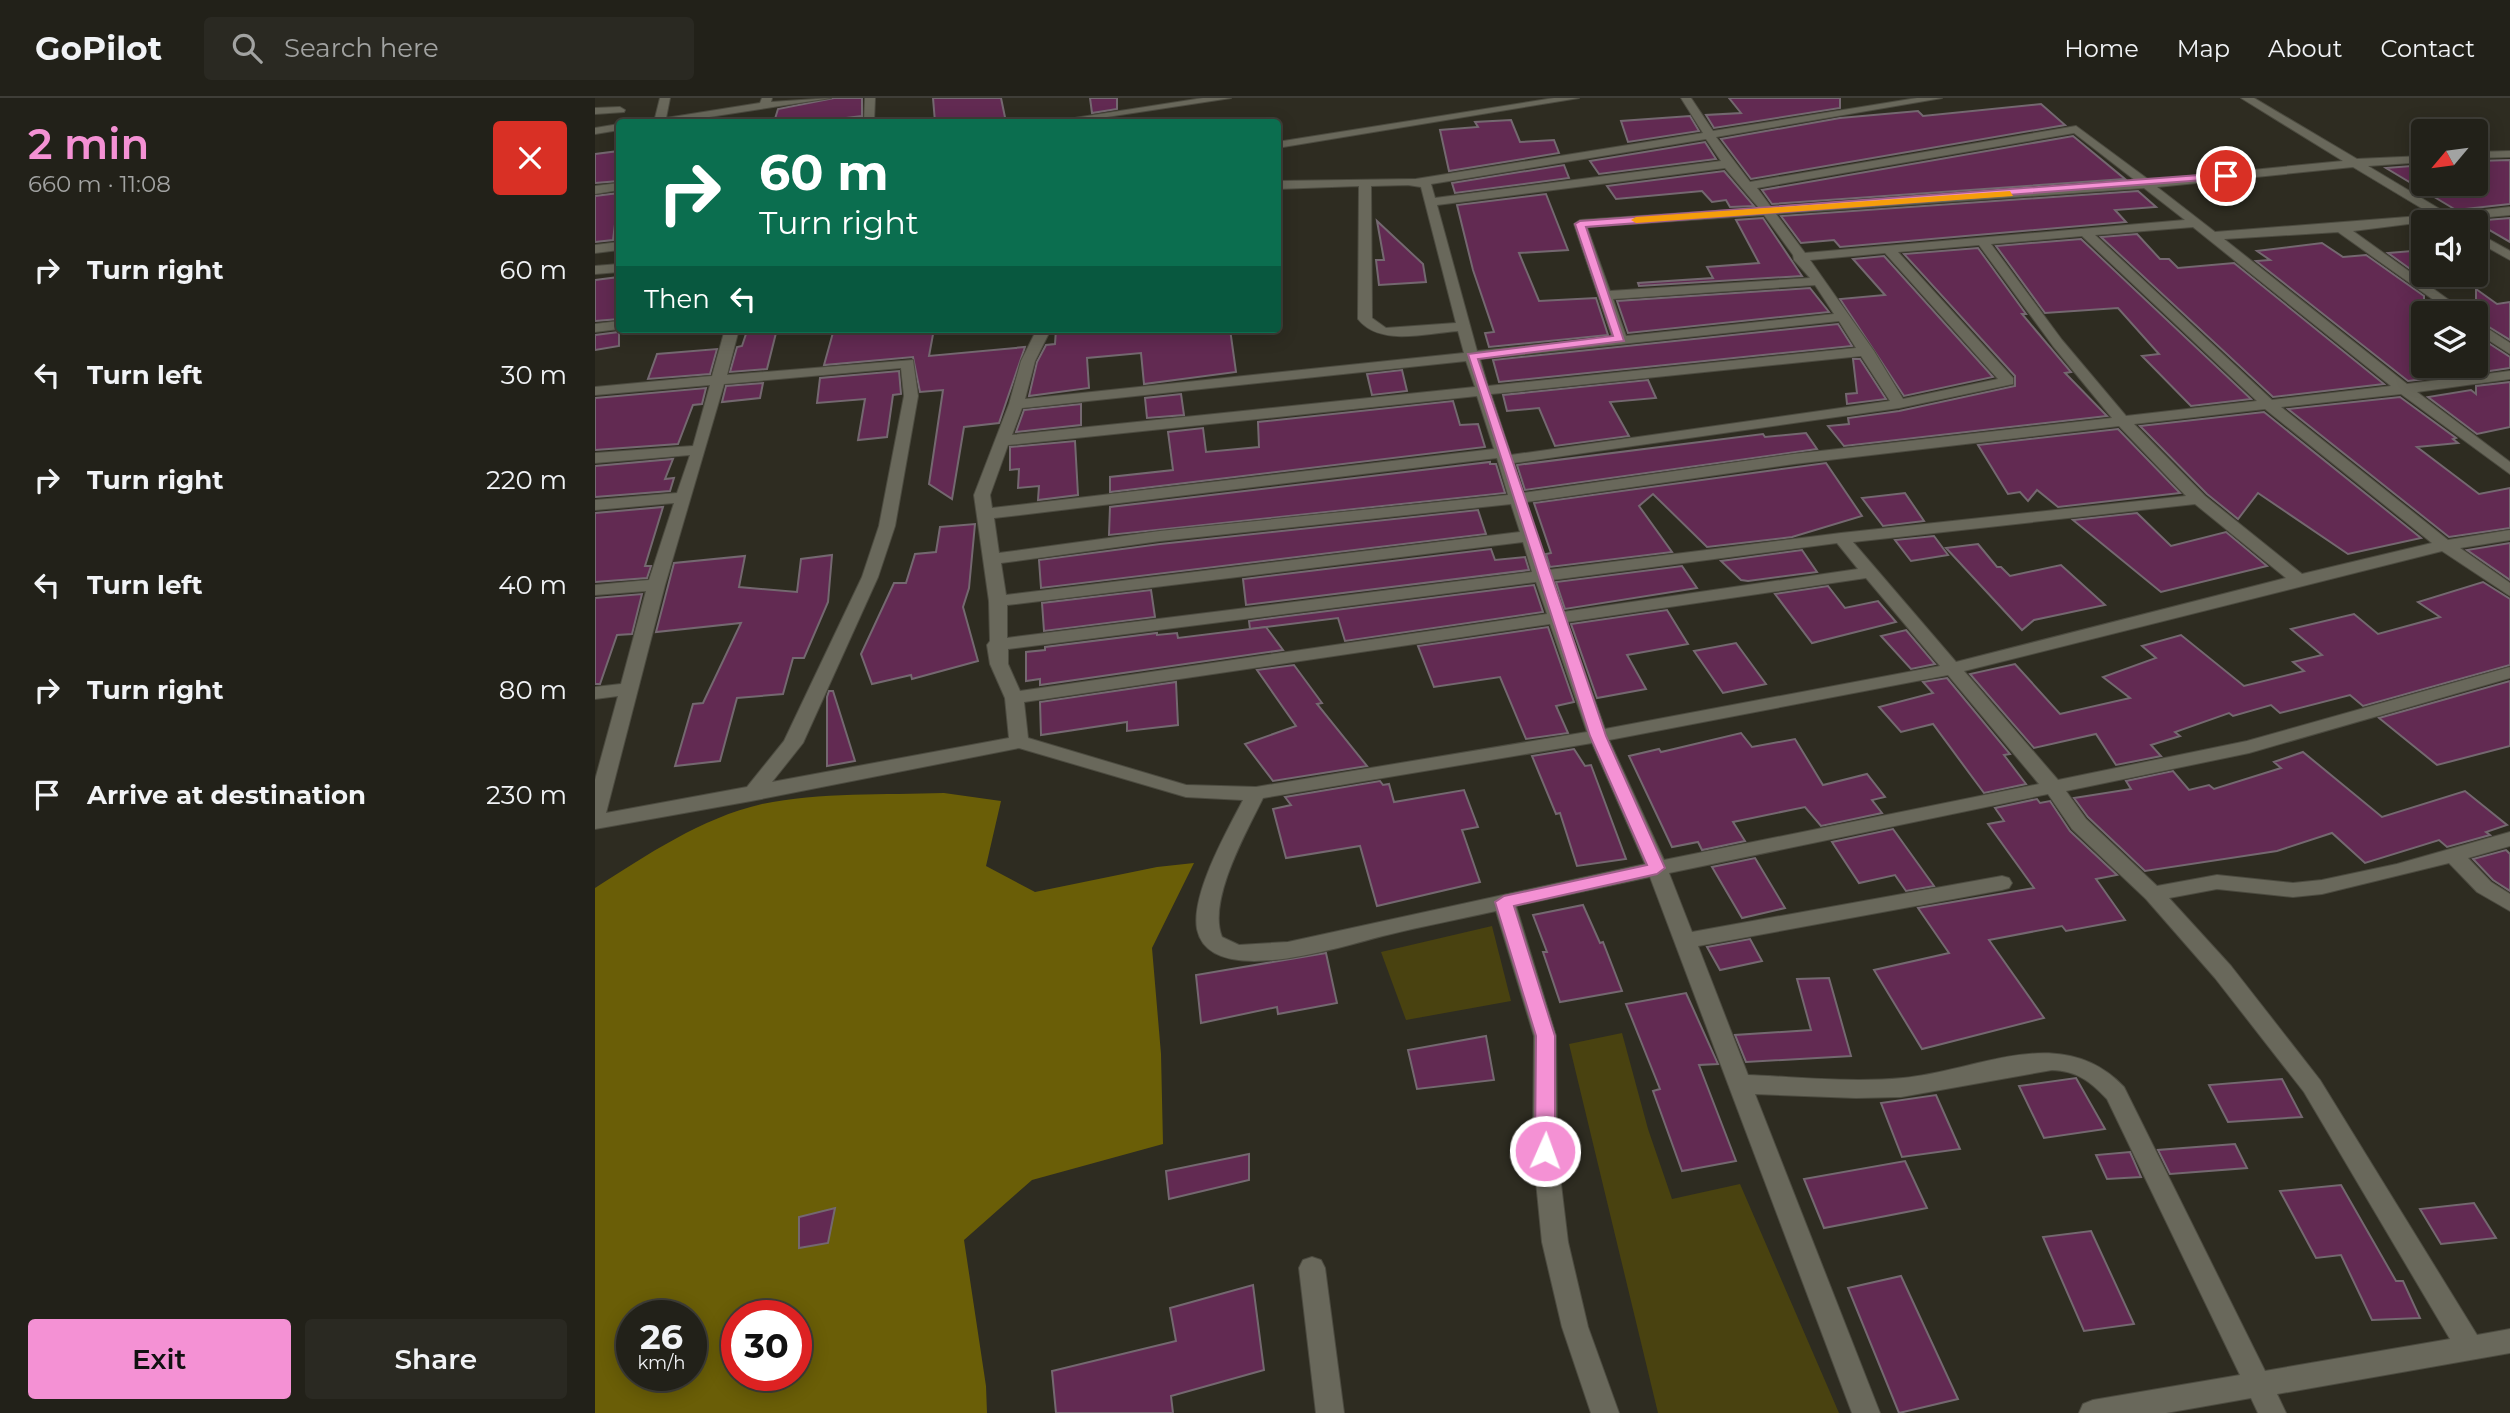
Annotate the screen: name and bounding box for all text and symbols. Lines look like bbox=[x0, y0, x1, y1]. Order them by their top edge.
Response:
search box bbox=[204, 17, 694, 80]
text: GoPilot bbox=[35, 28, 162, 68]
icon: search bbox=[228, 29, 266, 67]
text: Search here bbox=[284, 32, 439, 64]
text: Home bbox=[2064, 34, 2139, 63]
text: Map bbox=[2177, 34, 2230, 63]
text: About bbox=[2268, 34, 2342, 63]
text: Contact bbox=[2380, 34, 2475, 63]
text: 2 min bbox=[28, 118, 149, 170]
north arrow bbox=[2411, 119, 2489, 196]
map controls bbox=[2411, 119, 2488, 378]
button: close bbox=[493, 121, 567, 195]
text: 60 m bbox=[759, 143, 889, 202]
pin bbox=[2196, 146, 2256, 206]
icon: right bbox=[644, 147, 735, 238]
icon: arrive bbox=[2207, 157, 2245, 195]
text: 660 m · 11:08 bbox=[28, 170, 171, 198]
text: Turn right bbox=[759, 203, 919, 242]
button: sound bbox=[2411, 210, 2488, 287]
icon: right bbox=[28, 251, 66, 289]
text: Turn right bbox=[87, 254, 223, 286]
text: 60 m bbox=[500, 254, 567, 286]
icon: left bbox=[724, 280, 762, 318]
text: Then bbox=[644, 283, 710, 315]
button: layers bbox=[2411, 301, 2488, 378]
icon: left bbox=[28, 356, 66, 394]
text: Turn left bbox=[87, 359, 203, 391]
text: 30 m bbox=[501, 359, 567, 391]
icon: right bbox=[28, 461, 66, 499]
text: Turn right bbox=[87, 464, 223, 496]
text: 220 m bbox=[486, 464, 567, 496]
icon: left bbox=[28, 566, 66, 604]
text: Turn left bbox=[87, 569, 203, 601]
text: 40 m bbox=[498, 569, 567, 601]
icon: right bbox=[28, 671, 66, 709]
text: Turn right bbox=[87, 674, 223, 706]
text: 80 m bbox=[499, 674, 567, 706]
icon: arrive bbox=[28, 776, 66, 814]
text: Arrive at destination bbox=[87, 779, 366, 811]
text: 230 m bbox=[486, 779, 567, 811]
position arrow bbox=[1508, 1114, 1582, 1188]
speed limit sign: 30 bbox=[721, 1300, 812, 1391]
text: 26 bbox=[640, 1315, 683, 1358]
button: Exit bbox=[28, 1319, 291, 1399]
button: Share bbox=[305, 1319, 567, 1399]
text: km/h bbox=[637, 1352, 686, 1374]

